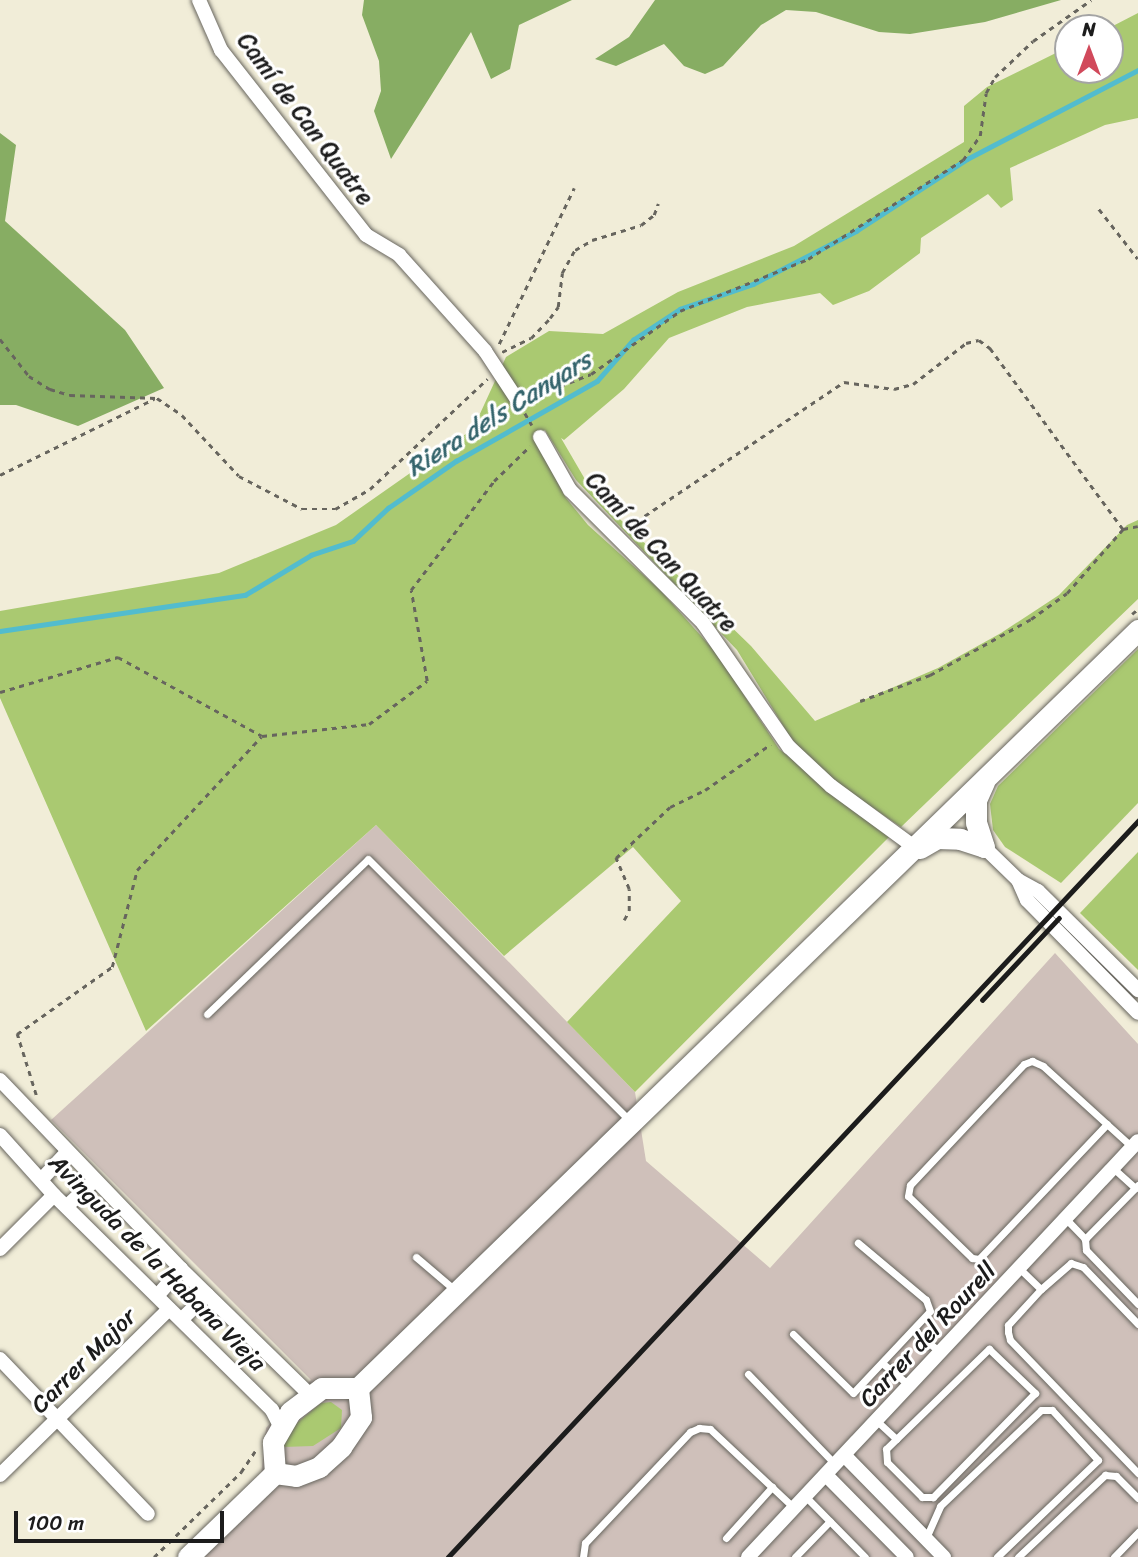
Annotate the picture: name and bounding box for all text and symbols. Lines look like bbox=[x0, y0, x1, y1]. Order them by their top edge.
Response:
text: N bbox=[1082, 13, 1096, 46]
north arrow bbox=[1054, 14, 1124, 84]
street label: Camí de Can Quatre bbox=[231, 27, 379, 211]
water label: Riera dels Canyars bbox=[401, 345, 597, 483]
street label: Camí de Can Quatre bbox=[580, 466, 742, 638]
street label: Avinguda de la Habana Vieja bbox=[42, 1148, 272, 1378]
street label: Carrer del Rourell bbox=[853, 1256, 1003, 1414]
street label: Carrer Major bbox=[26, 1303, 142, 1419]
scale bar bbox=[18, 1498, 228, 1542]
text: 100 m bbox=[27, 1504, 84, 1542]

